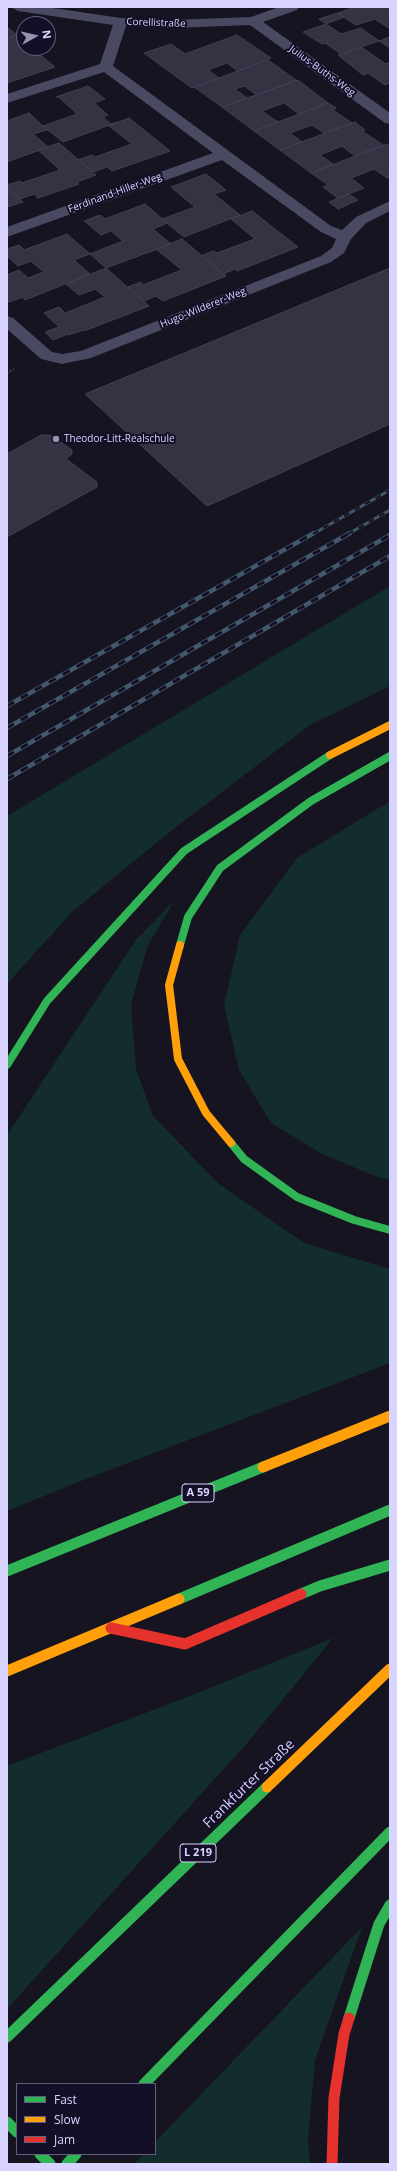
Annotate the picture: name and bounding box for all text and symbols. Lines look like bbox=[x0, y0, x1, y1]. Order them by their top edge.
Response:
north arrow bbox=[16, 16, 56, 56]
street label: Corellistraße bbox=[126, 16, 186, 30]
text: N bbox=[39, 29, 55, 40]
street label: Julius-Buths-Weg bbox=[287, 43, 357, 99]
street label: Ferdinand-Hiller-Weg bbox=[67, 170, 163, 216]
street label: Hugo-Wilderer-Weg bbox=[158, 285, 248, 331]
place label: Theodor-Litt-Realschule bbox=[64, 433, 175, 445]
marker: Theodor-Litt-Realschule bbox=[51, 434, 61, 444]
road number: A 59 bbox=[182, 1484, 214, 1502]
street label: Frankfurter Straße bbox=[200, 1736, 298, 1832]
road number: L 219 bbox=[180, 1844, 216, 1862]
legend bbox=[16, 2083, 156, 2155]
text: Fast bbox=[54, 2091, 77, 2108]
text: Slow bbox=[54, 2111, 80, 2128]
text: Jam bbox=[54, 2131, 75, 2148]

